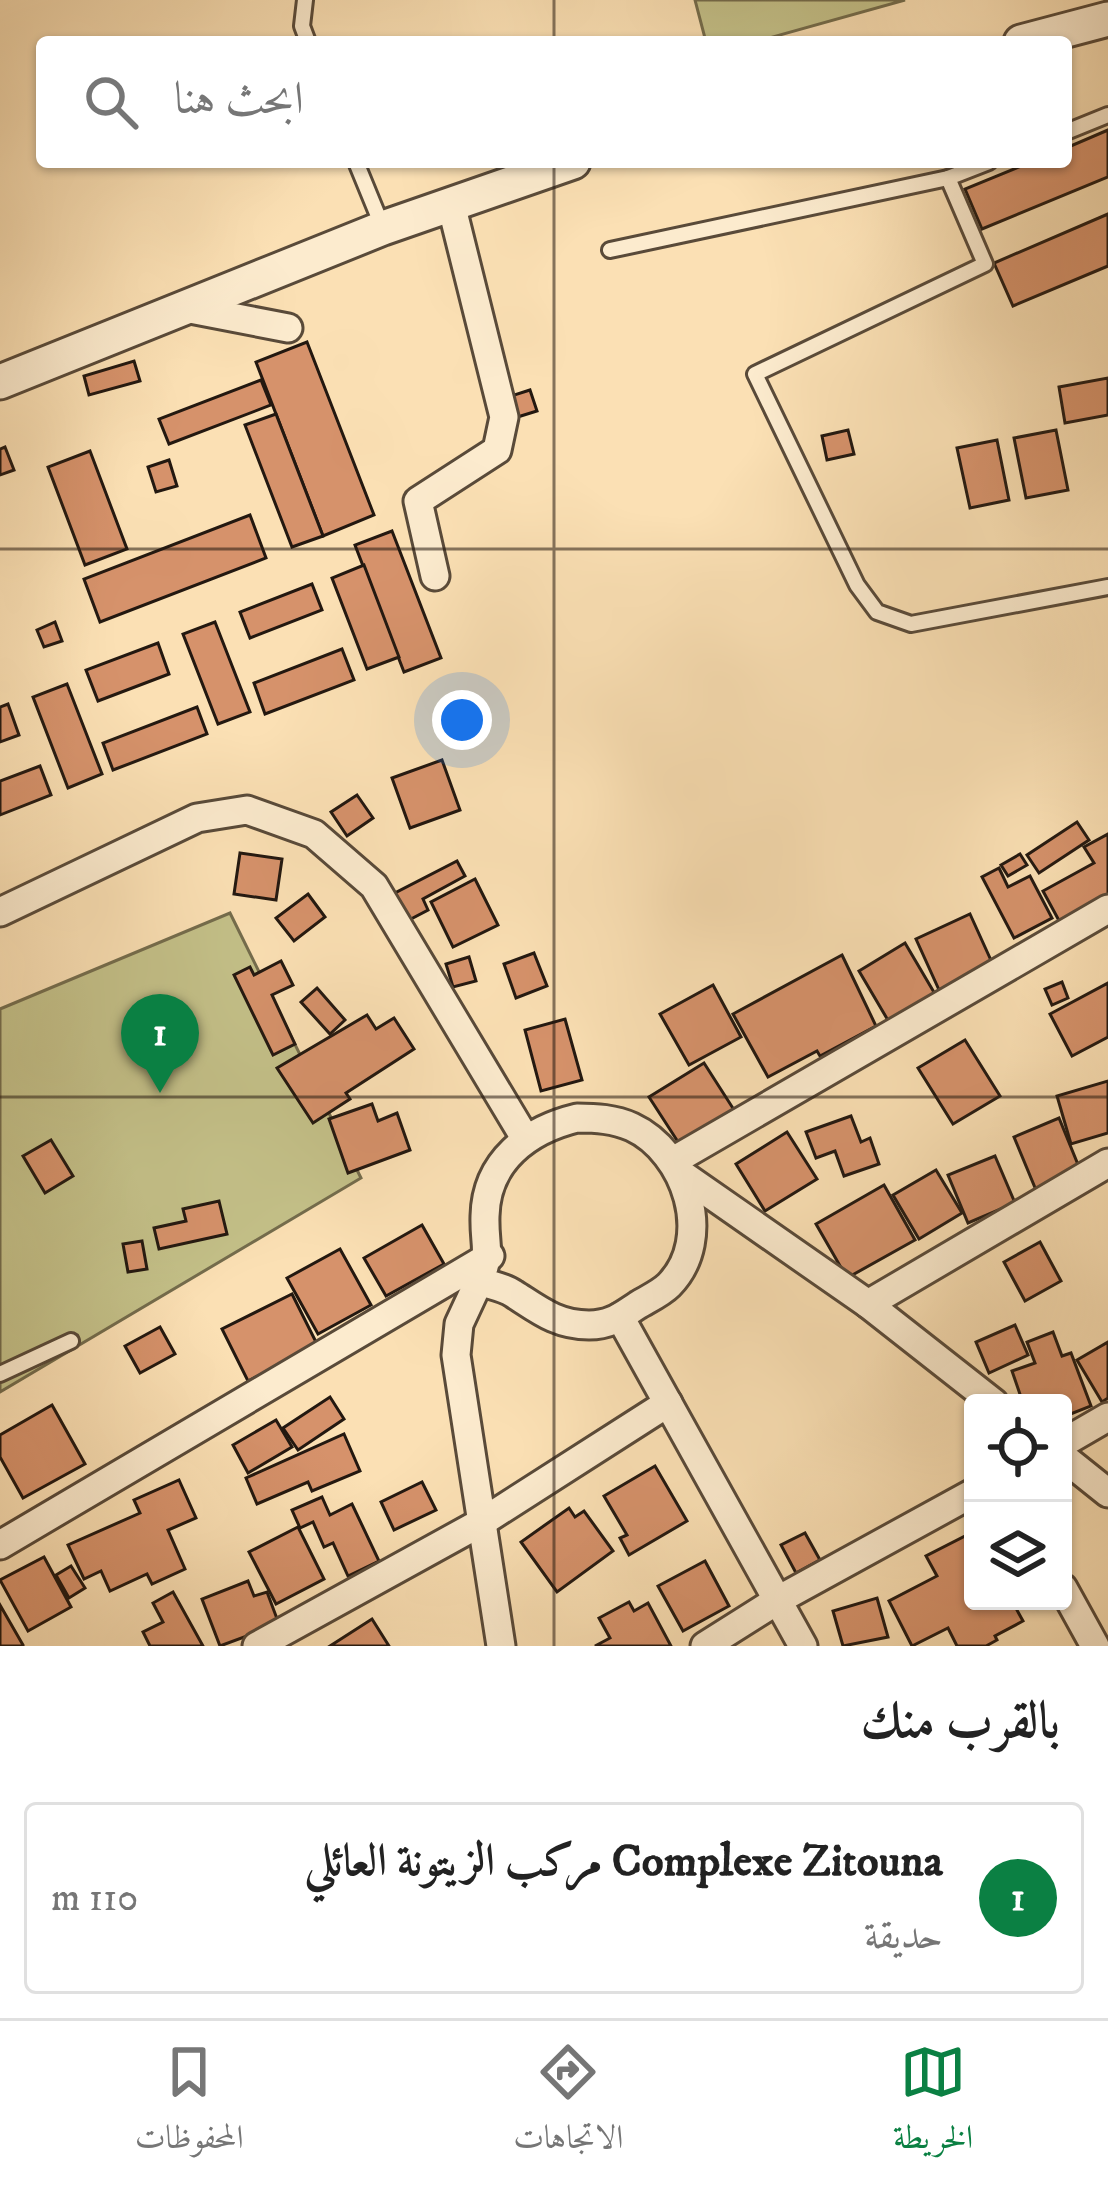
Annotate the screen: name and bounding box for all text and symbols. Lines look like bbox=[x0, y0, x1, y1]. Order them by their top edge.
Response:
search box bbox=[36, 36, 1072, 168]
icon: search bbox=[78, 69, 144, 135]
text: ابحث هنا bbox=[174, 72, 304, 128]
your location bbox=[432, 690, 492, 750]
pin: 1 bbox=[121, 994, 199, 1093]
map controls bbox=[964, 1394, 1072, 1610]
button: locate bbox=[964, 1394, 1072, 1502]
button: layers bbox=[964, 1502, 1072, 1610]
text: بالقرب منك bbox=[861, 1690, 1060, 1754]
text: Complexe Zitouna مركب الزيتونة العائلي bbox=[304, 1834, 943, 1890]
text: 110 m bbox=[51, 1874, 138, 1923]
text: 1 bbox=[1011, 1874, 1025, 1923]
text: حديقة bbox=[864, 1912, 943, 1961]
tab: المحفوظات bbox=[135, 2039, 244, 2169]
tab: الاتجاهات bbox=[513, 2039, 623, 2169]
tab: الخريطة bbox=[893, 2039, 973, 2169]

